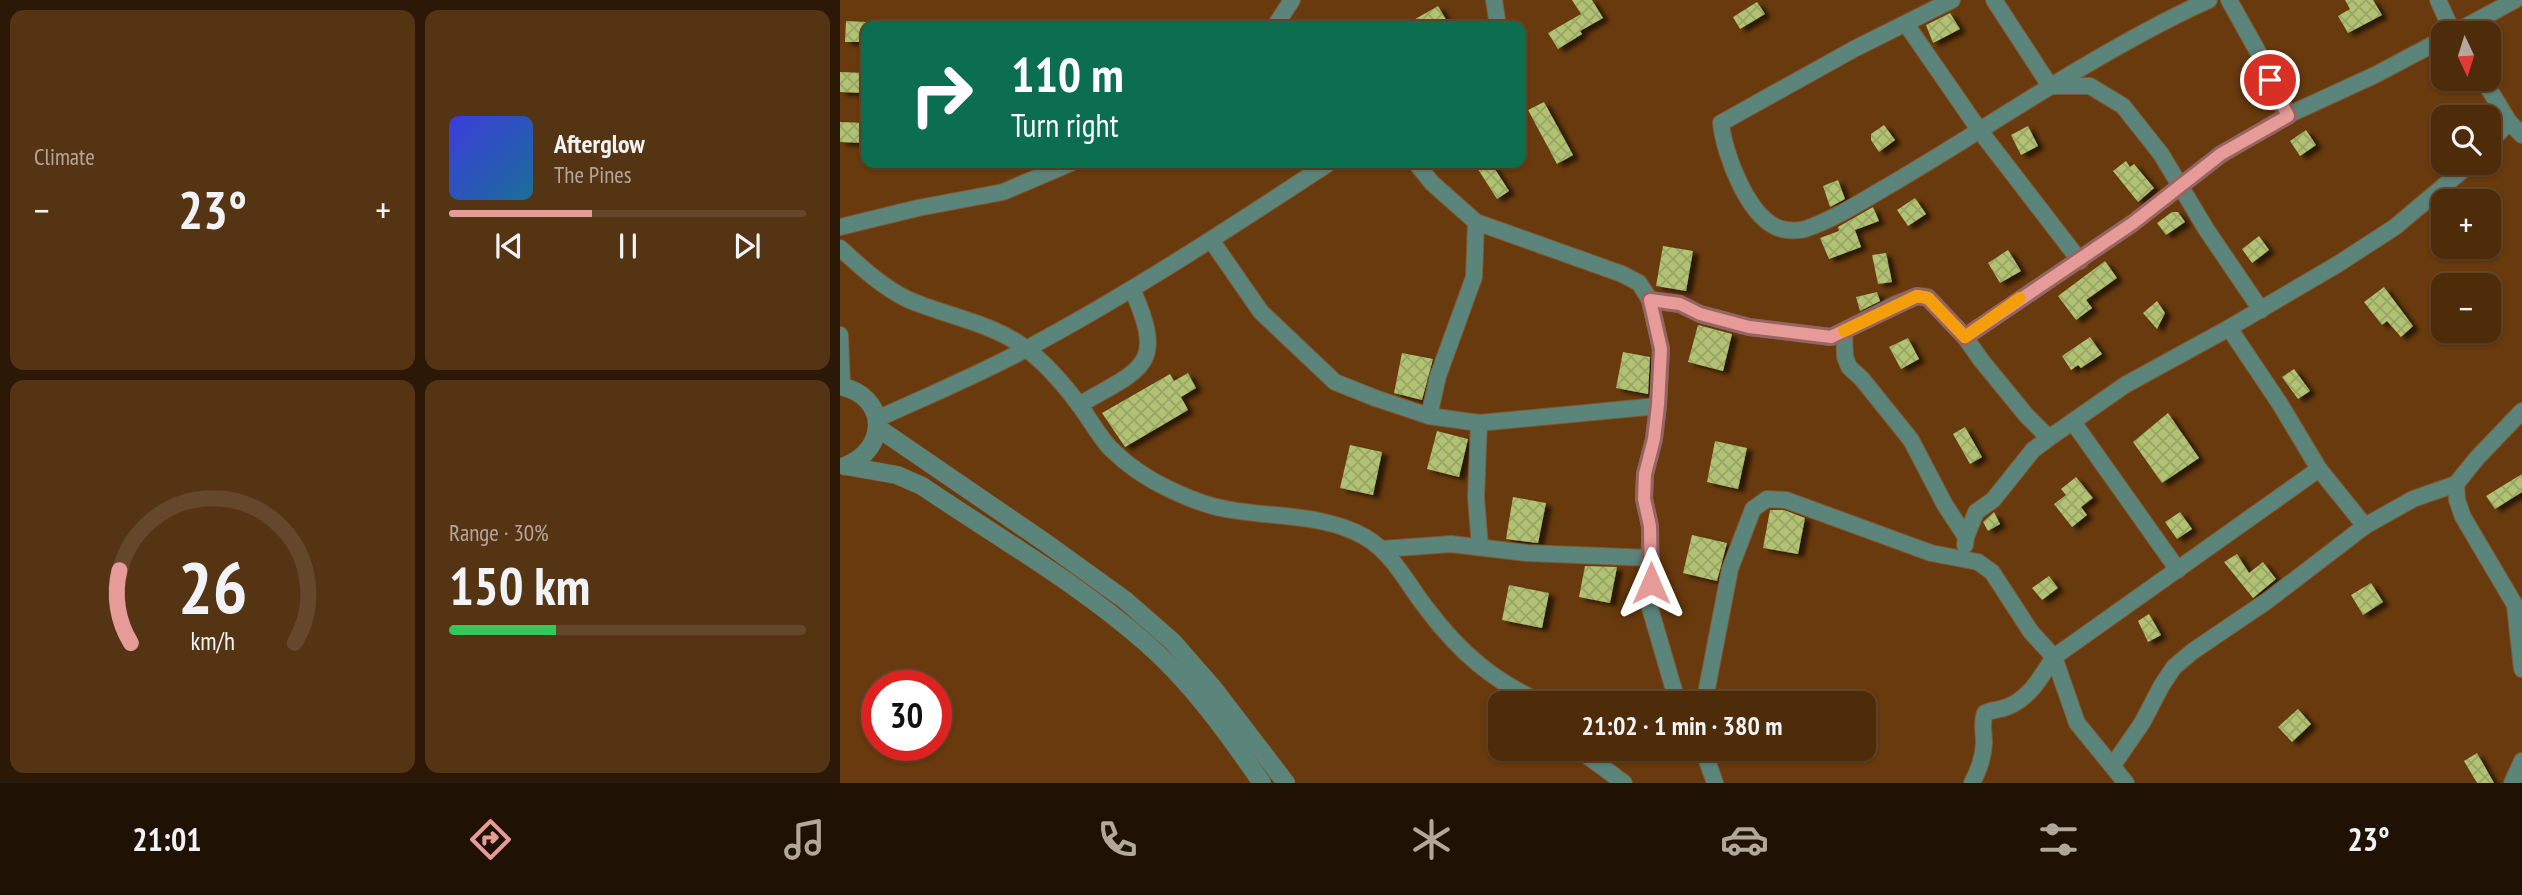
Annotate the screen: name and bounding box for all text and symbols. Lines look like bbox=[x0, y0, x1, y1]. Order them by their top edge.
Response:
north arrow bbox=[2431, 21, 2501, 91]
map controls bbox=[2431, 21, 2501, 343]
text: 110 m bbox=[1011, 42, 1124, 106]
icon: right bbox=[896, 49, 987, 140]
pin bbox=[2240, 50, 2300, 110]
icon: arrive bbox=[2251, 61, 2289, 99]
text: Turn right bbox=[1011, 104, 1119, 146]
button: search bbox=[2431, 105, 2501, 175]
text: Afterglow bbox=[554, 127, 645, 160]
text: Climate bbox=[34, 142, 95, 171]
text: The Pines bbox=[554, 160, 632, 189]
text: 23° bbox=[178, 176, 247, 243]
text: − bbox=[34, 185, 50, 234]
text: + bbox=[375, 185, 391, 234]
button: + bbox=[2431, 189, 2501, 259]
icon: previous bbox=[490, 227, 528, 265]
icon: pause bbox=[609, 227, 647, 265]
icon: next bbox=[728, 227, 766, 265]
button: − bbox=[2431, 273, 2501, 343]
text: Range · 30% bbox=[449, 518, 549, 547]
text: 26 bbox=[178, 539, 247, 633]
position arrow bbox=[1614, 546, 1688, 620]
text: 150 km bbox=[449, 552, 590, 619]
text: km/h bbox=[190, 624, 235, 656]
speed limit sign: 30 bbox=[861, 670, 952, 761]
text: 21:02 · 1 min · 380 m bbox=[1582, 709, 1782, 742]
icon: directions bbox=[466, 815, 515, 864]
icon: music bbox=[780, 815, 829, 864]
icon: phone bbox=[1093, 815, 1142, 864]
icon: climate bbox=[1407, 815, 1456, 864]
icon: car bbox=[1720, 815, 1769, 864]
icon: filters bbox=[2034, 815, 2083, 864]
text: 21:01 bbox=[132, 818, 202, 860]
text: 23° bbox=[2347, 818, 2390, 860]

